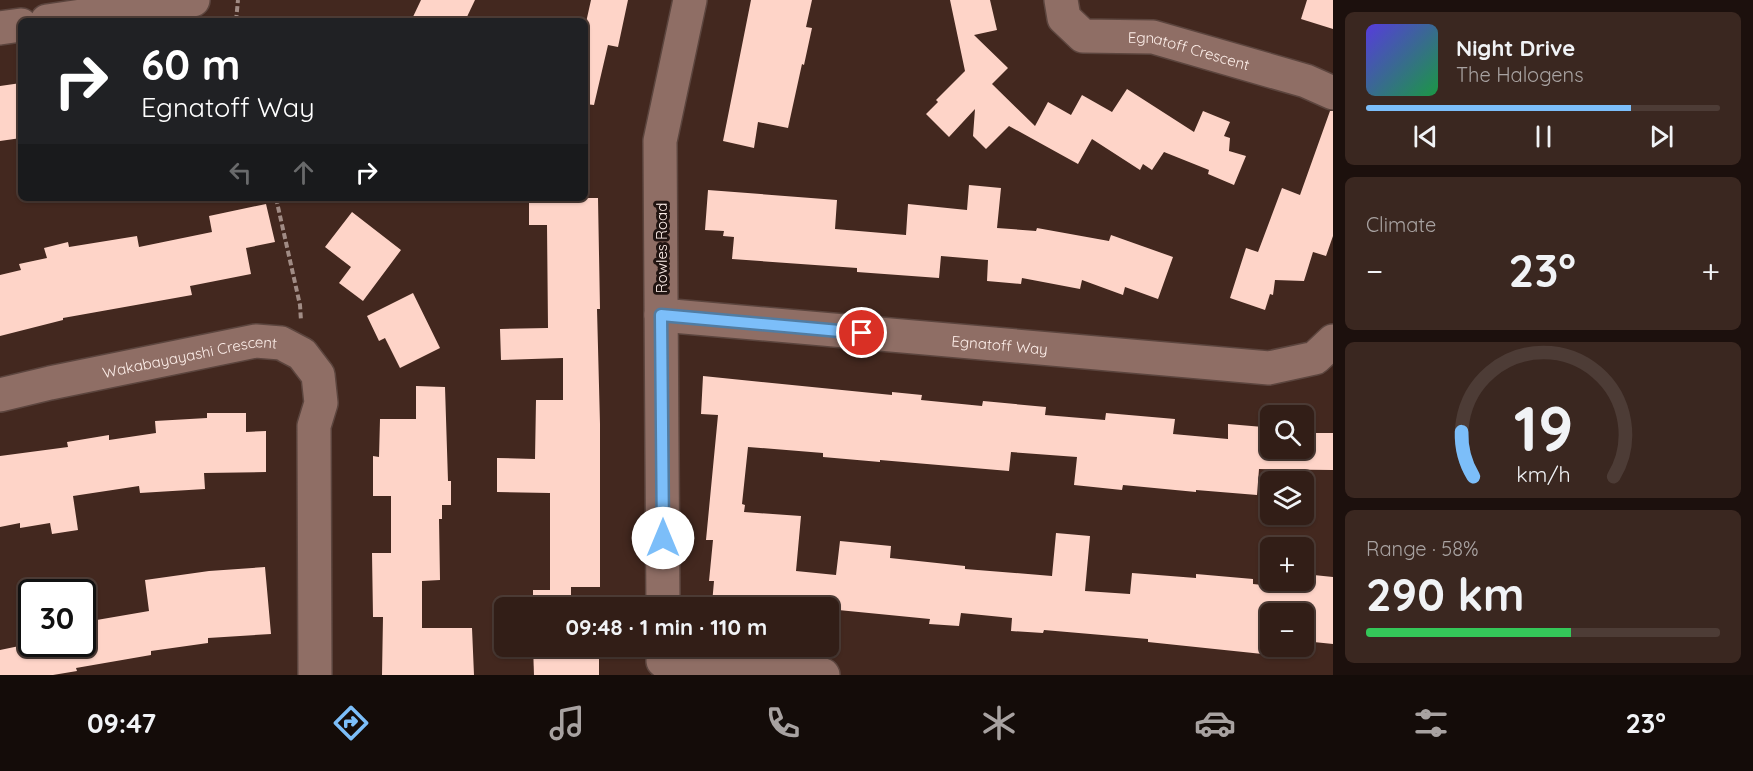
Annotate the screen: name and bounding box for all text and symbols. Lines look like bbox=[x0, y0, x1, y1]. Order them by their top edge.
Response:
street label: Egnatoff Crescent bbox=[1128, 27, 1252, 74]
text: Night Drive bbox=[1456, 34, 1575, 62]
text: 60 m bbox=[141, 38, 241, 91]
icon: right bbox=[42, 42, 120, 120]
text: The Halogens bbox=[1456, 62, 1584, 87]
text: Egnatoff Way bbox=[141, 90, 315, 124]
icon: previous bbox=[1409, 120, 1442, 153]
icon: pause bbox=[1527, 120, 1560, 153]
icon: next bbox=[1645, 120, 1678, 153]
icon: left bbox=[224, 156, 257, 189]
icon: ahead bbox=[287, 156, 320, 189]
icon: right bbox=[350, 156, 383, 189]
street label: Rowles Road bbox=[652, 203, 671, 293]
text: Climate bbox=[1366, 212, 1436, 237]
text: 23° bbox=[1509, 242, 1576, 298]
text: − bbox=[1366, 250, 1383, 291]
text: + bbox=[1701, 250, 1720, 291]
pin bbox=[836, 307, 887, 358]
icon: arrive bbox=[845, 316, 878, 349]
street label: Wakabayayashi Crescent bbox=[101, 331, 278, 382]
street label: Egnatoff Way bbox=[951, 331, 1049, 358]
text: 19 bbox=[1513, 389, 1573, 467]
map controls bbox=[1260, 405, 1314, 657]
button: search bbox=[1260, 405, 1314, 459]
text: km/h bbox=[1516, 461, 1570, 487]
button: layers bbox=[1260, 471, 1314, 525]
position arrow bbox=[631, 506, 695, 570]
text: Range · 58% bbox=[1366, 536, 1479, 561]
button: + bbox=[1260, 537, 1314, 591]
text: 290 km bbox=[1366, 566, 1525, 622]
speed limit sign: 30 bbox=[18, 579, 96, 657]
button: − bbox=[1260, 603, 1314, 657]
text: 09:48 · 1 min · 110 m bbox=[566, 613, 767, 641]
icon: directions bbox=[330, 702, 372, 744]
icon: music bbox=[546, 702, 588, 744]
icon: phone bbox=[762, 702, 804, 744]
icon: climate bbox=[978, 702, 1020, 744]
icon: car bbox=[1194, 702, 1236, 744]
icon: filters bbox=[1410, 702, 1452, 744]
text: 09:47 bbox=[87, 706, 156, 740]
text: 23° bbox=[1625, 706, 1666, 740]

